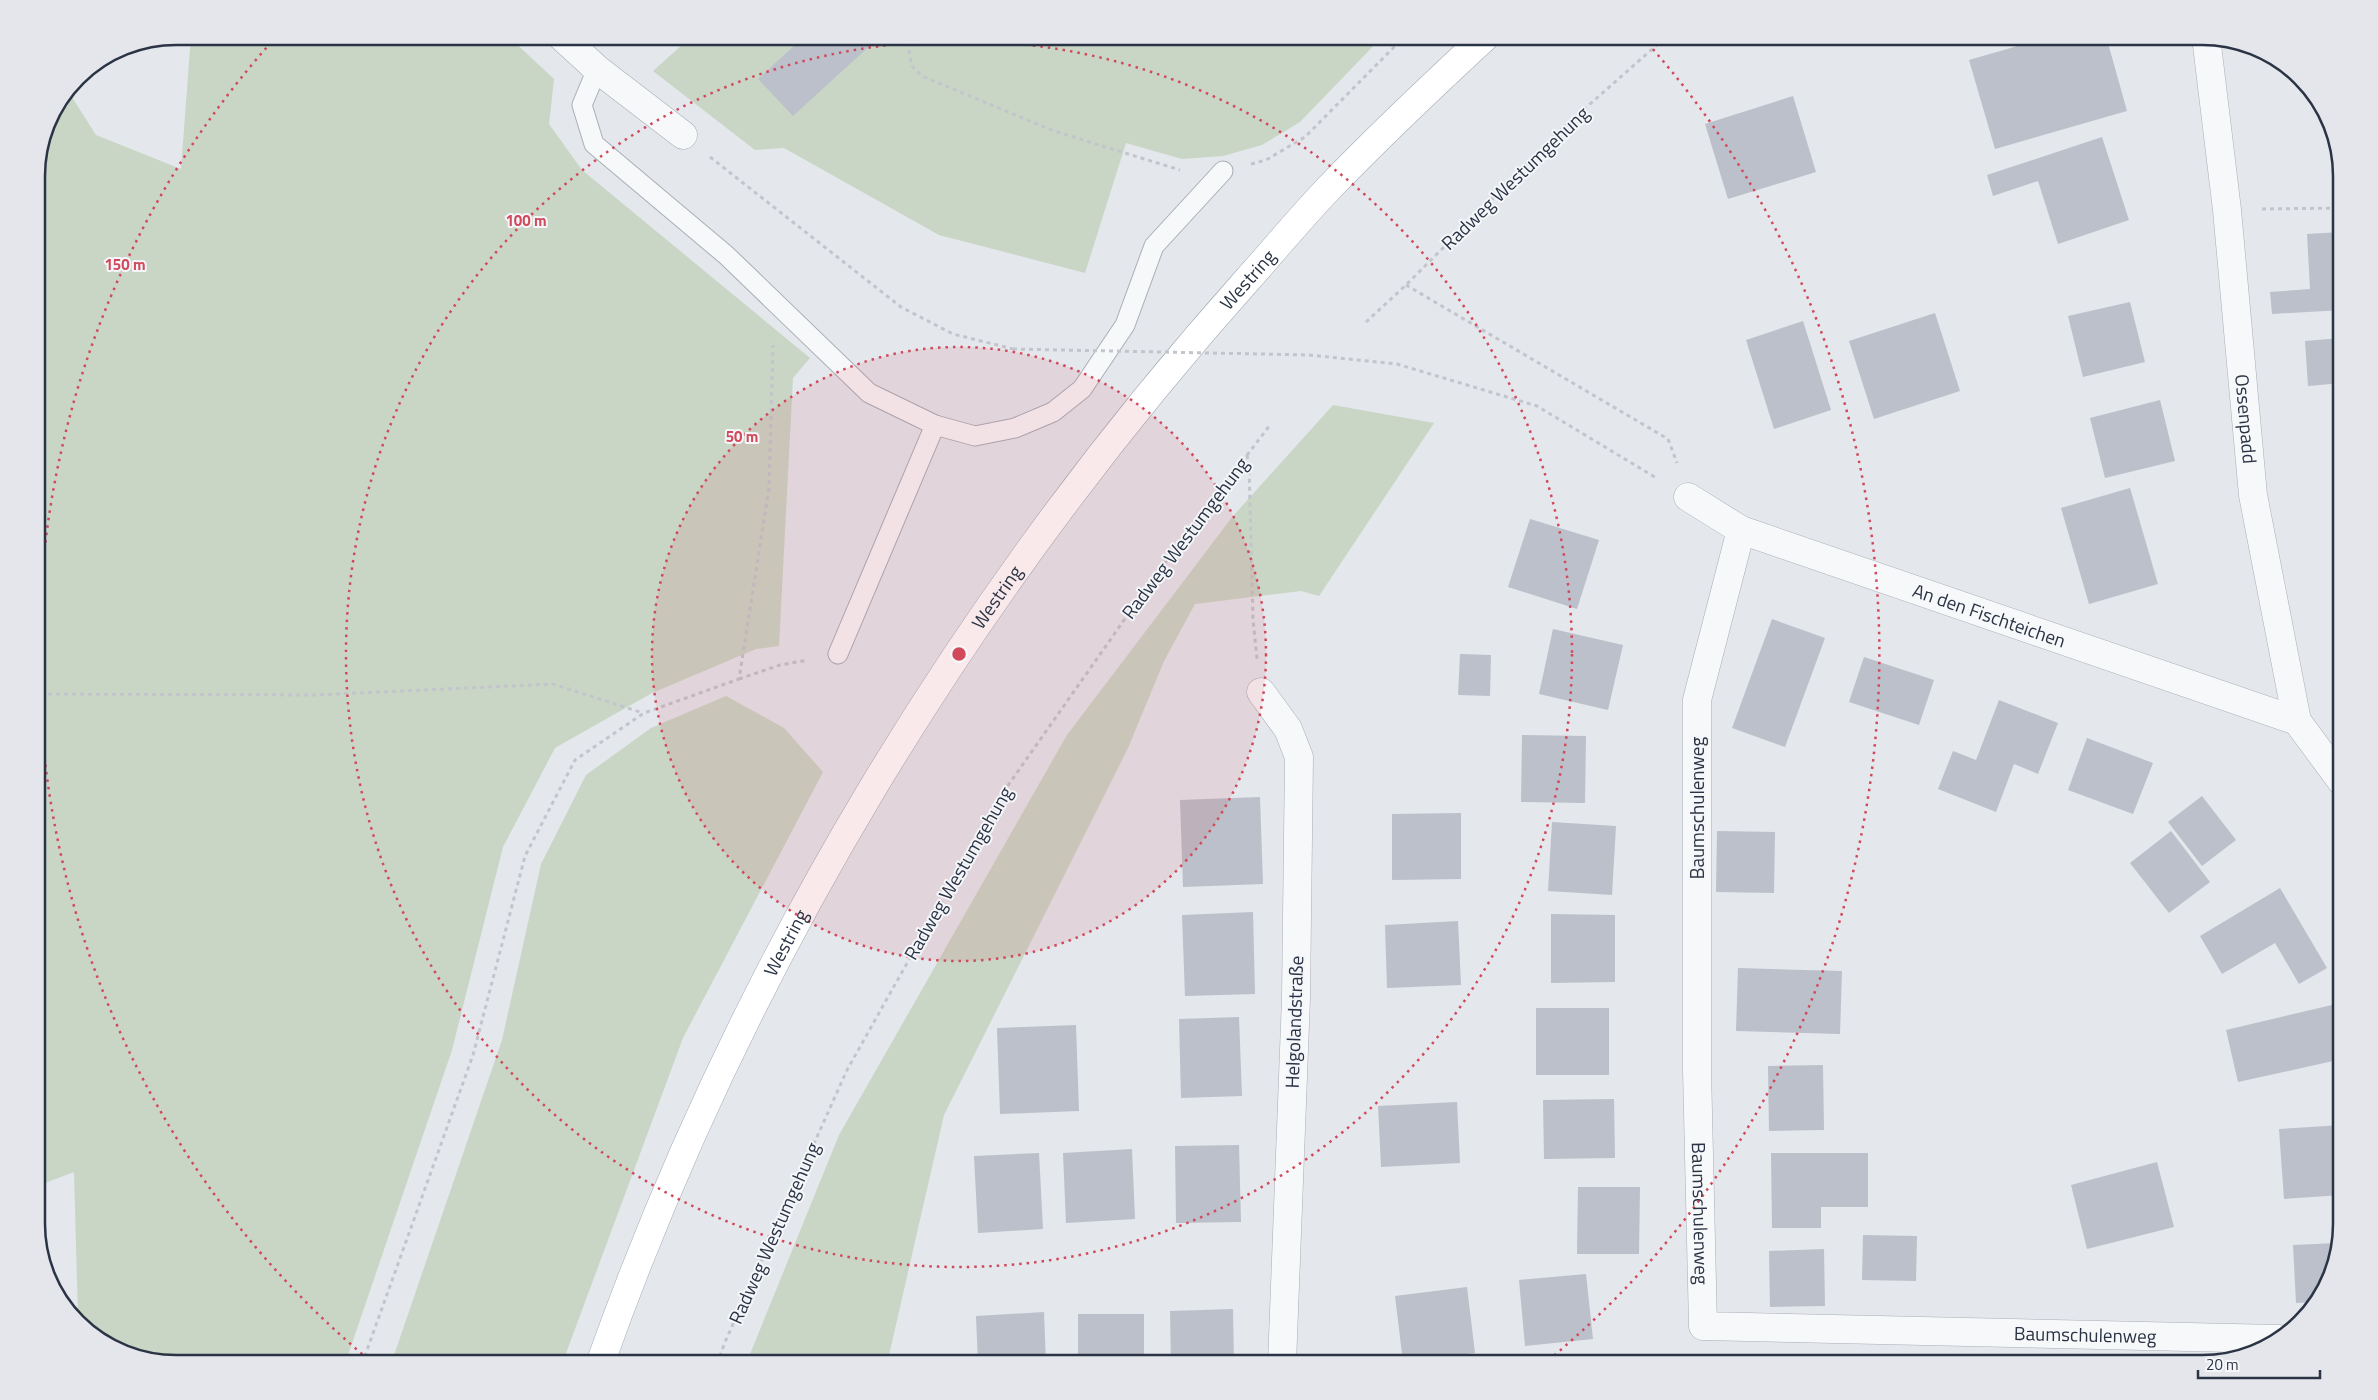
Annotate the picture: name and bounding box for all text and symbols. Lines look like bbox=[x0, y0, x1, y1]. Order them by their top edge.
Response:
street label: Radweg Westumgehung bbox=[1434, 99, 1596, 256]
text: 100 m bbox=[505, 209, 547, 232]
street label: Westring bbox=[1212, 242, 1282, 316]
text: 150 m bbox=[104, 253, 146, 276]
street label: Ossenpadd bbox=[2228, 373, 2265, 465]
text: 50 m bbox=[726, 425, 758, 448]
street label: Radweg Westumgehung bbox=[1114, 450, 1255, 625]
street label: Westring bbox=[964, 559, 1029, 635]
street label: An den Fischteichen bbox=[1909, 575, 2070, 655]
centre of rings bbox=[950, 645, 968, 663]
street label: Baumschulenweg bbox=[1682, 737, 1711, 879]
street label: Radweg Westumgehung bbox=[896, 780, 1019, 965]
street label: Westring bbox=[755, 903, 815, 981]
street label: Helgolandstraße bbox=[1277, 955, 1310, 1089]
street label: Radweg Westumgehung bbox=[720, 1137, 827, 1328]
street label: Baumschulenweg bbox=[1685, 1142, 1717, 1285]
street label: Baumschulenweg bbox=[2014, 1318, 2157, 1350]
scale bar bbox=[2198, 1348, 2320, 1380]
text: 20 m bbox=[2206, 1353, 2239, 1376]

